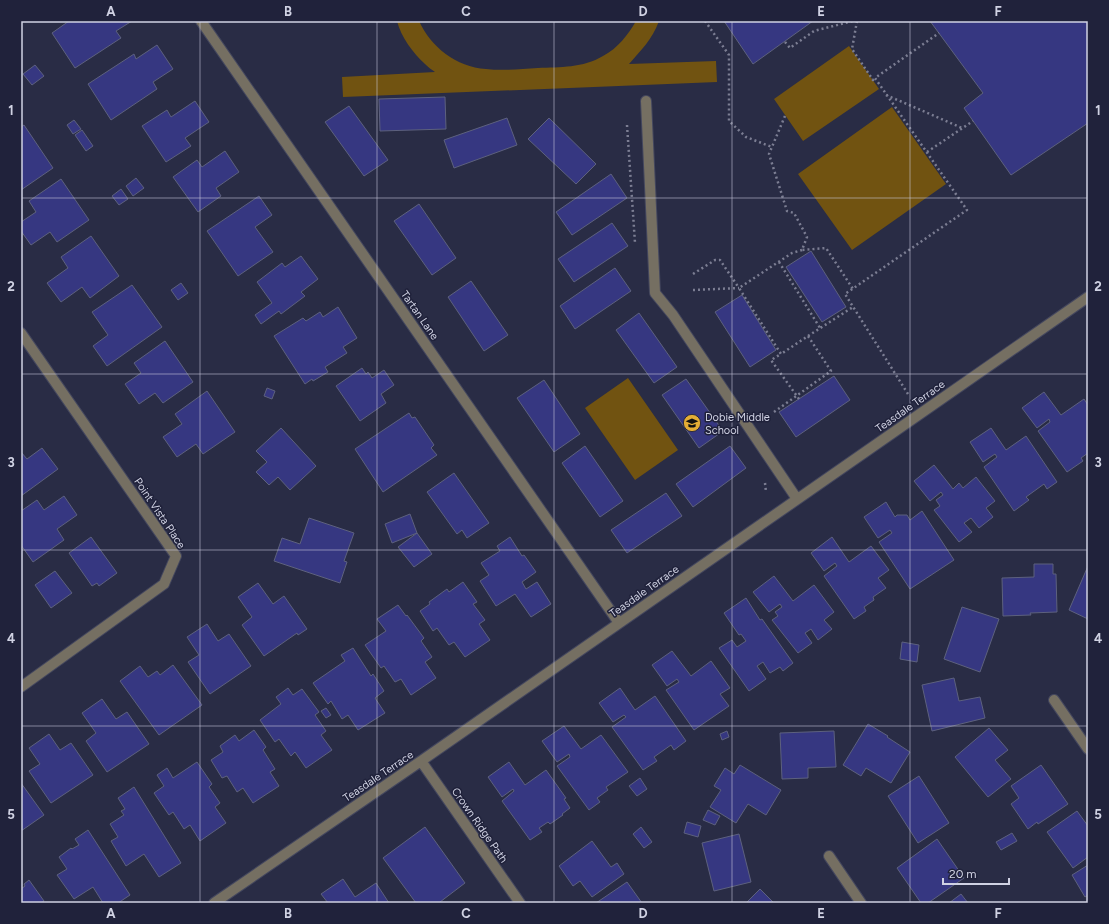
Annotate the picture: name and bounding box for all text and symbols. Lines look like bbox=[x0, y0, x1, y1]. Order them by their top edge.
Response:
text: A bbox=[106, 4, 116, 19]
text: B bbox=[284, 4, 292, 19]
text: C bbox=[461, 4, 471, 19]
text: D bbox=[638, 4, 648, 19]
text: E bbox=[817, 4, 825, 19]
text: F bbox=[994, 4, 1002, 19]
text: 1 bbox=[8, 103, 14, 118]
text: 1 bbox=[1095, 103, 1101, 118]
text: 2 bbox=[7, 279, 15, 294]
text: 2 bbox=[1094, 279, 1102, 294]
street label: Tartan Lane bbox=[398, 288, 441, 342]
street label: Teasdale Terrace bbox=[873, 378, 947, 435]
place label: Dobie Middle School bbox=[705, 411, 770, 437]
school or university icon: Dobie Middle School bbox=[682, 413, 702, 433]
text: 3 bbox=[7, 455, 15, 470]
text: 3 bbox=[1094, 455, 1102, 470]
street label: Point Vista Place bbox=[131, 476, 188, 551]
street label: Teasdale Terrace bbox=[607, 563, 681, 620]
text: 4 bbox=[7, 631, 15, 646]
text: 4 bbox=[1094, 631, 1102, 646]
street label: Teasdale Terrace bbox=[341, 748, 416, 805]
street label: Crown Ridge Path bbox=[449, 785, 510, 865]
text: 5 bbox=[7, 807, 15, 822]
text: 5 bbox=[1094, 807, 1102, 822]
scale bar bbox=[943, 860, 1009, 886]
text: 20 m bbox=[949, 867, 977, 881]
text: A bbox=[106, 906, 116, 921]
text: B bbox=[284, 906, 292, 921]
text: C bbox=[461, 906, 471, 921]
text: D bbox=[638, 906, 648, 921]
text: E bbox=[817, 906, 825, 921]
text: F bbox=[994, 906, 1002, 921]

